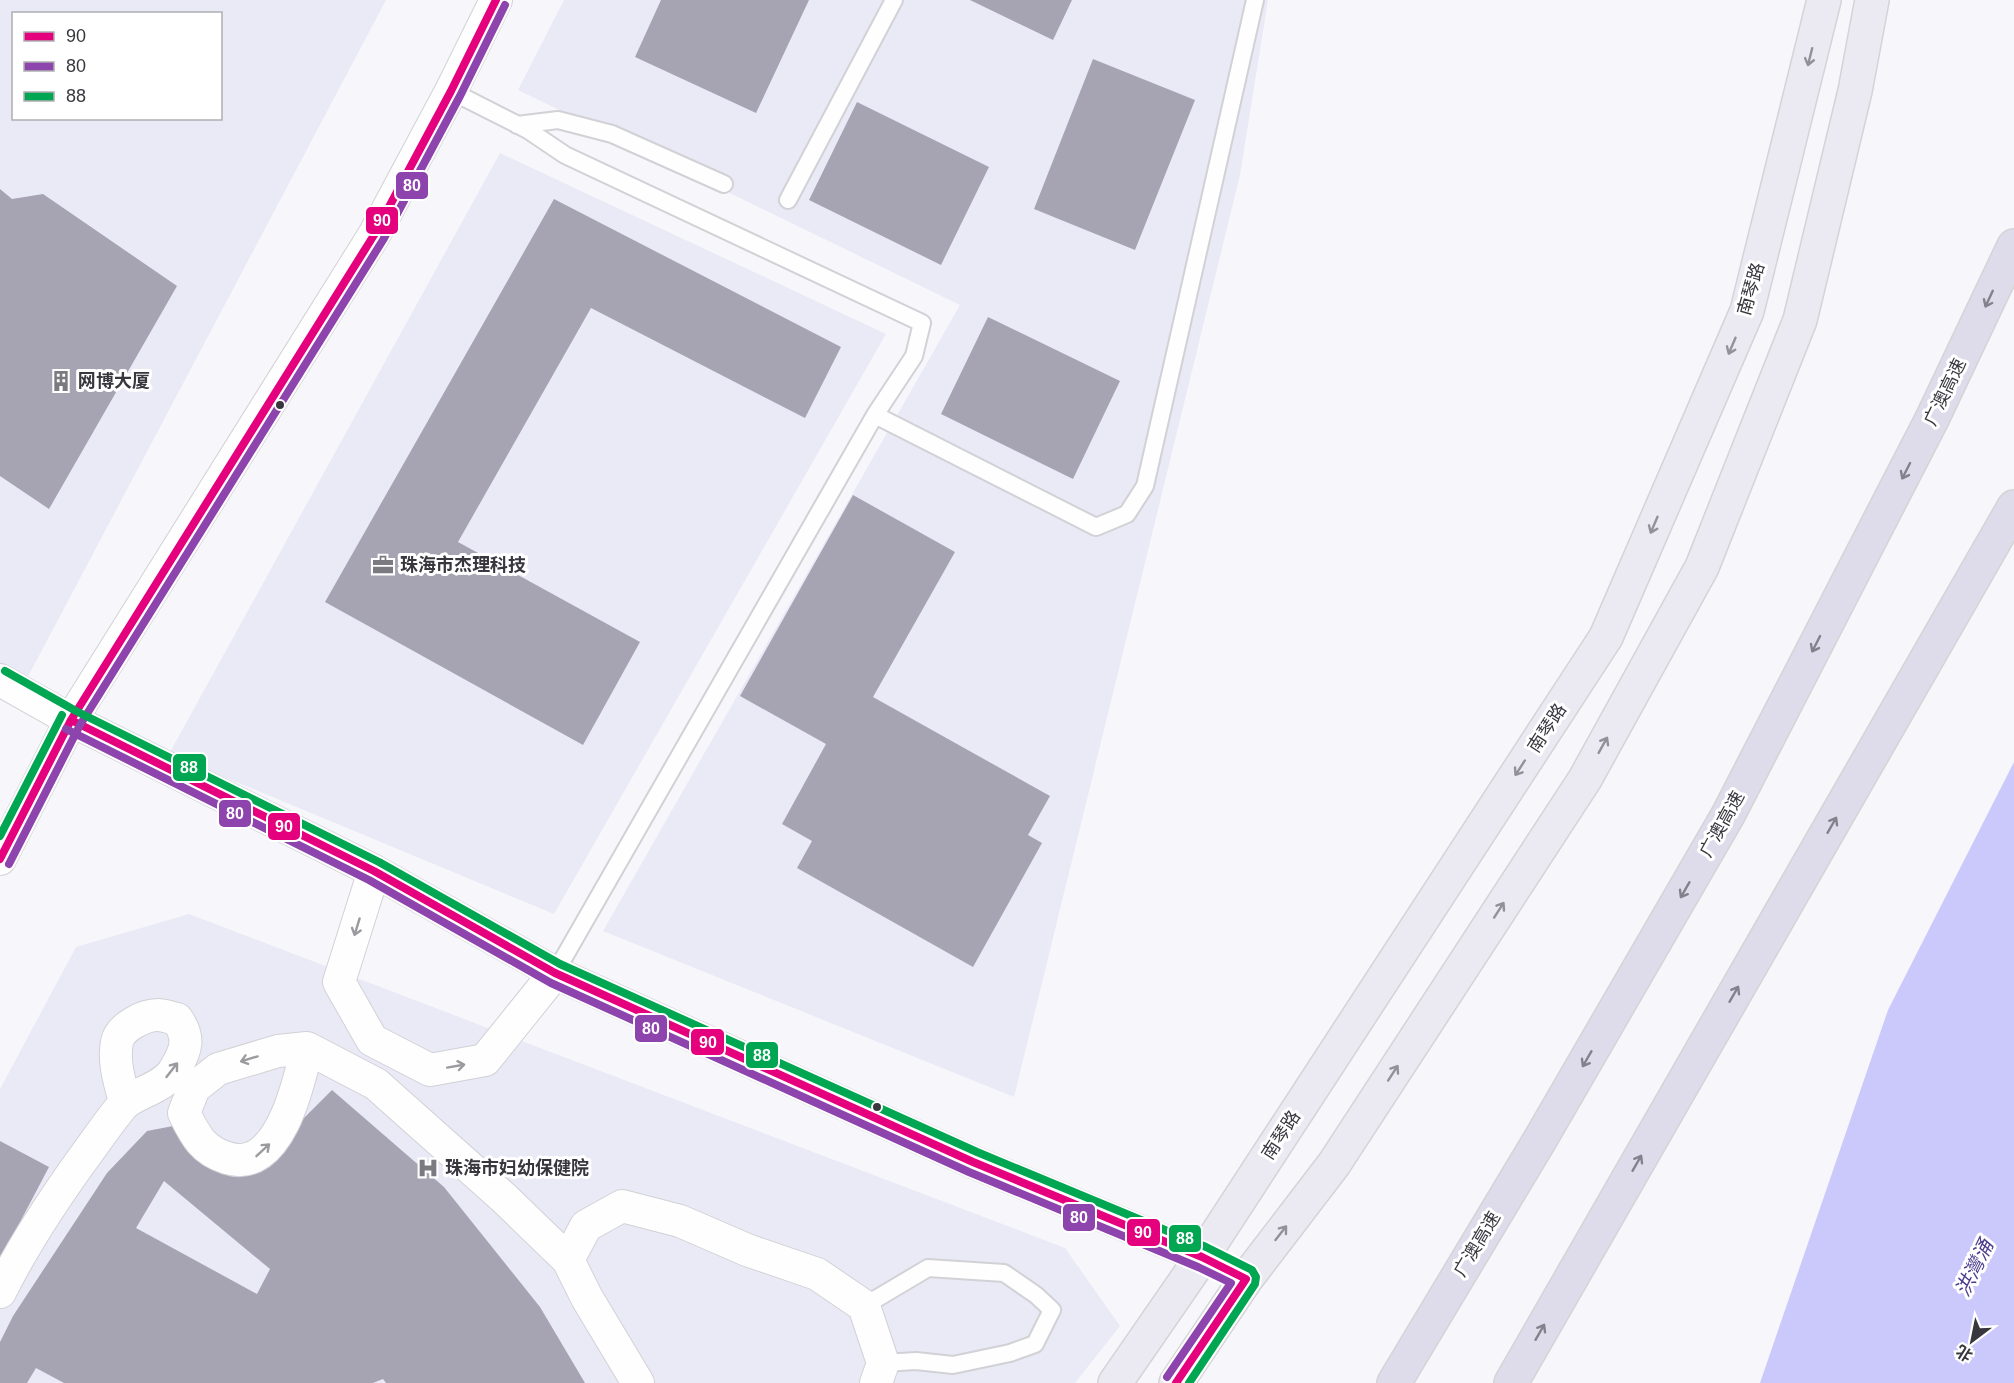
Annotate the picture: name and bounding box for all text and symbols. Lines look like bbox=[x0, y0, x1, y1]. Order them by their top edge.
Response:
legend bbox=[12, 12, 222, 120]
text: 90 bbox=[66, 26, 86, 46]
one-way arrow bbox=[1804, 47, 1816, 66]
text: 80 bbox=[66, 56, 86, 76]
text: 88 bbox=[66, 86, 86, 106]
line badge: 80 bbox=[395, 171, 429, 200]
text: 80 bbox=[403, 177, 421, 194]
line badge: 90 bbox=[365, 206, 399, 235]
text: 90 bbox=[373, 212, 391, 229]
street label: 南琴路 bbox=[1734, 260, 1768, 318]
one-way arrow bbox=[1983, 290, 1995, 308]
one-way arrow bbox=[1726, 336, 1737, 355]
street label: 广澳高速 bbox=[1920, 355, 1970, 429]
building icon: 网博大厦 bbox=[49, 369, 73, 393]
place label: 网博大厦 bbox=[78, 371, 150, 391]
unlabelled marker bbox=[274, 399, 286, 411]
one-way arrow bbox=[1899, 462, 1911, 480]
one-way arrow bbox=[1648, 515, 1660, 533]
office icon: 珠海市杰理科技 bbox=[371, 553, 395, 577]
place label: 珠海市杰理科技 bbox=[400, 555, 526, 575]
one-way arrow bbox=[1810, 635, 1821, 653]
street label: 南琴路 bbox=[1524, 700, 1570, 756]
one-way arrow bbox=[1597, 737, 1609, 754]
line badge: 88 bbox=[172, 753, 207, 782]
text: 88 bbox=[180, 759, 198, 776]
one-way arrow bbox=[1514, 760, 1527, 777]
street label: 广澳高速 bbox=[1696, 788, 1748, 860]
line badge: 80 bbox=[218, 799, 252, 828]
text: 80 bbox=[226, 805, 244, 822]
line badge: 90 bbox=[267, 812, 301, 841]
one-way arrow bbox=[1826, 817, 1838, 834]
text: 90 bbox=[275, 818, 293, 835]
one-way arrow bbox=[1678, 881, 1690, 898]
one-way arrow bbox=[1494, 902, 1506, 919]
one-way arrow bbox=[350, 917, 361, 936]
one-way arrow bbox=[1729, 986, 1741, 1003]
line badge: 80 bbox=[634, 1014, 668, 1043]
text: 80 bbox=[642, 1020, 660, 1037]
line badge: 90 bbox=[690, 1028, 725, 1056]
text: 90 bbox=[699, 1034, 717, 1051]
line badge: 88 bbox=[745, 1041, 779, 1069]
text: 88 bbox=[753, 1047, 771, 1064]
one-way arrow bbox=[1581, 1050, 1593, 1067]
one-way arrow bbox=[240, 1054, 259, 1065]
one-way arrow bbox=[445, 1060, 465, 1071]
one-way arrow bbox=[165, 1062, 178, 1078]
one-way arrow bbox=[1387, 1065, 1399, 1082]
unlabelled marker bbox=[871, 1101, 883, 1113]
street label: 南琴路 bbox=[1258, 1107, 1304, 1163]
one-way arrow bbox=[255, 1143, 270, 1157]
one-way arrow bbox=[1631, 1155, 1643, 1172]
hospital icon: 珠海市妇幼保健院 bbox=[416, 1156, 440, 1180]
place label: 珠海市妇幼保健院 bbox=[445, 1158, 589, 1178]
line badge: 80 bbox=[1062, 1203, 1096, 1232]
street label: 广澳高速 bbox=[1450, 1208, 1504, 1280]
text: 80 bbox=[1070, 1209, 1088, 1226]
line badge: 90 bbox=[1126, 1218, 1161, 1247]
text: 90 bbox=[1134, 1224, 1152, 1241]
line badge: 88 bbox=[1168, 1224, 1202, 1253]
one-way arrow bbox=[1275, 1225, 1288, 1241]
text: 88 bbox=[1176, 1230, 1194, 1247]
water label: 洪灣涌 bbox=[1951, 1234, 1998, 1300]
north arrow bbox=[1942, 1311, 2002, 1371]
one-way arrow bbox=[1534, 1324, 1546, 1341]
text: 北 bbox=[1953, 1342, 1976, 1365]

